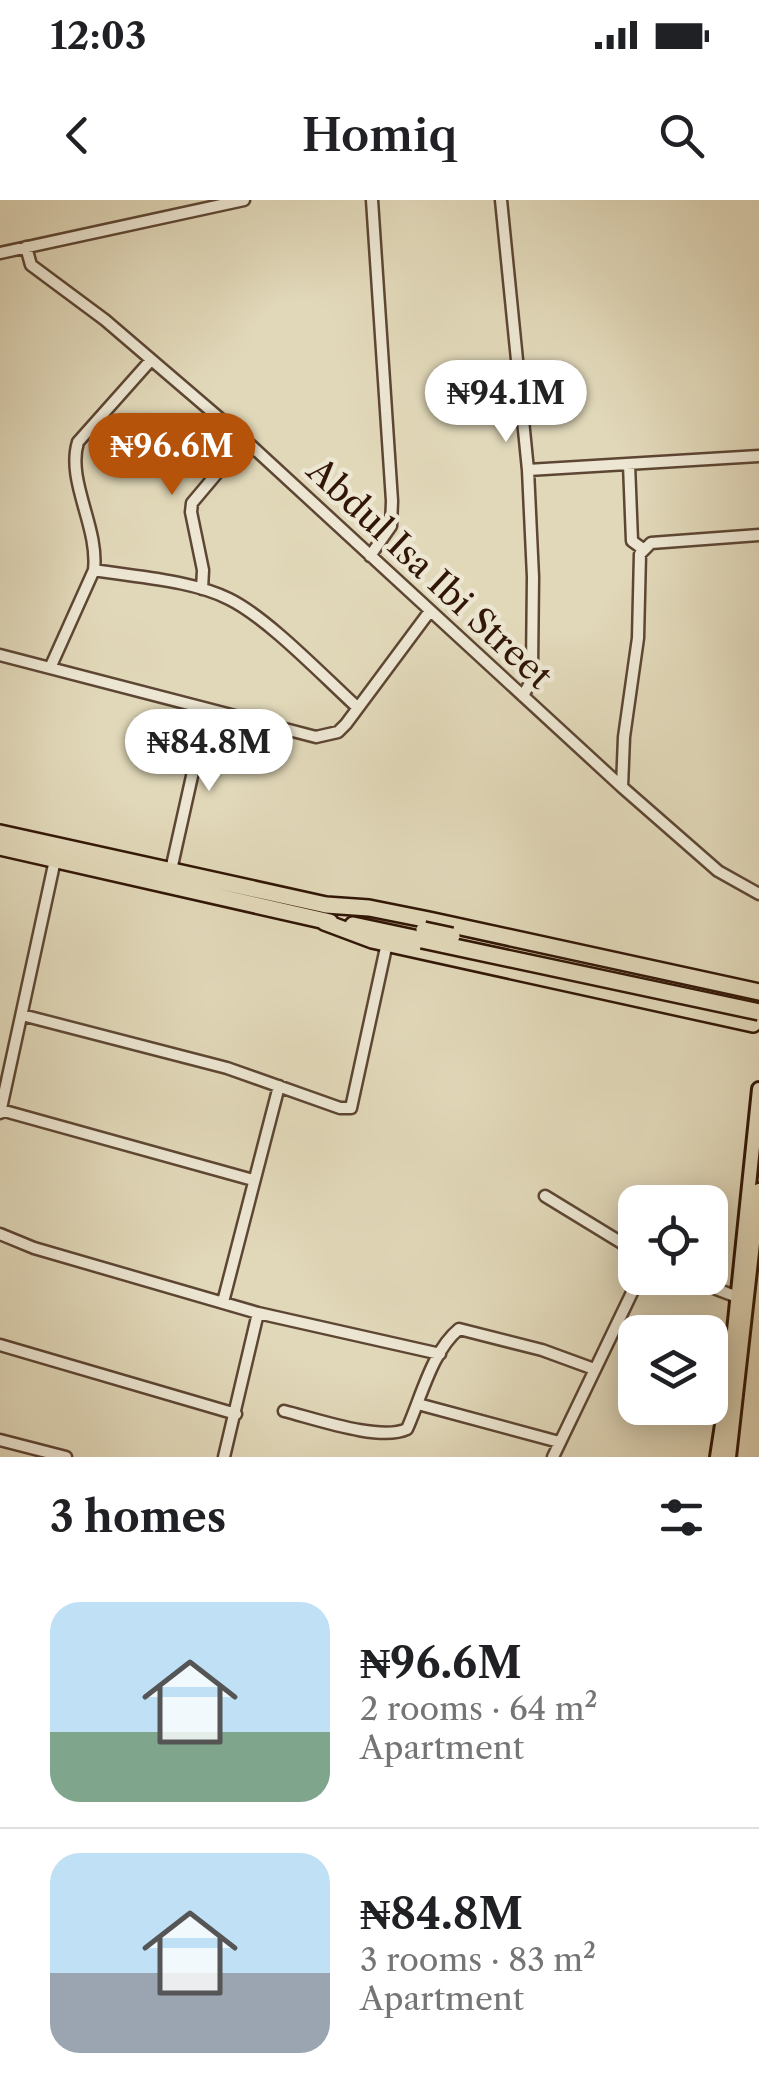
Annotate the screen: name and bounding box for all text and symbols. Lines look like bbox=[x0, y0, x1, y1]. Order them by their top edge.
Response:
text: 12:03 bbox=[50, 12, 147, 59]
text: Homiq bbox=[302, 107, 457, 163]
icon: back bbox=[50, 108, 105, 163]
icon: search bbox=[654, 108, 709, 163]
pin: ₦94.1M bbox=[425, 360, 587, 445]
text: ₦94.1M bbox=[447, 373, 565, 412]
pin: ₦96.6M bbox=[91, 413, 253, 498]
text: ₦96.6M bbox=[110, 426, 234, 465]
street label: Abdul Isa Ibi Street bbox=[298, 448, 562, 698]
pin: ₦84.8M bbox=[128, 709, 290, 794]
text: ₦84.8M bbox=[147, 722, 271, 761]
map controls bbox=[618, 1185, 728, 1425]
button: locate bbox=[618, 1185, 728, 1295]
button: layers bbox=[618, 1315, 728, 1425]
icon: filters bbox=[654, 1490, 709, 1545]
text: 3 homes bbox=[50, 1491, 226, 1543]
text: ₦96.6M bbox=[360, 1637, 522, 1689]
icon: home bbox=[130, 1642, 250, 1762]
text: 2 rooms · 64 m² bbox=[360, 1689, 598, 1728]
text: Apartment bbox=[360, 1728, 524, 1767]
text: ₦84.8M bbox=[360, 1888, 523, 1940]
icon: home bbox=[130, 1893, 250, 2013]
text: 3 rooms · 83 m² bbox=[360, 1940, 596, 1979]
text: Apartment bbox=[360, 1979, 524, 2018]

